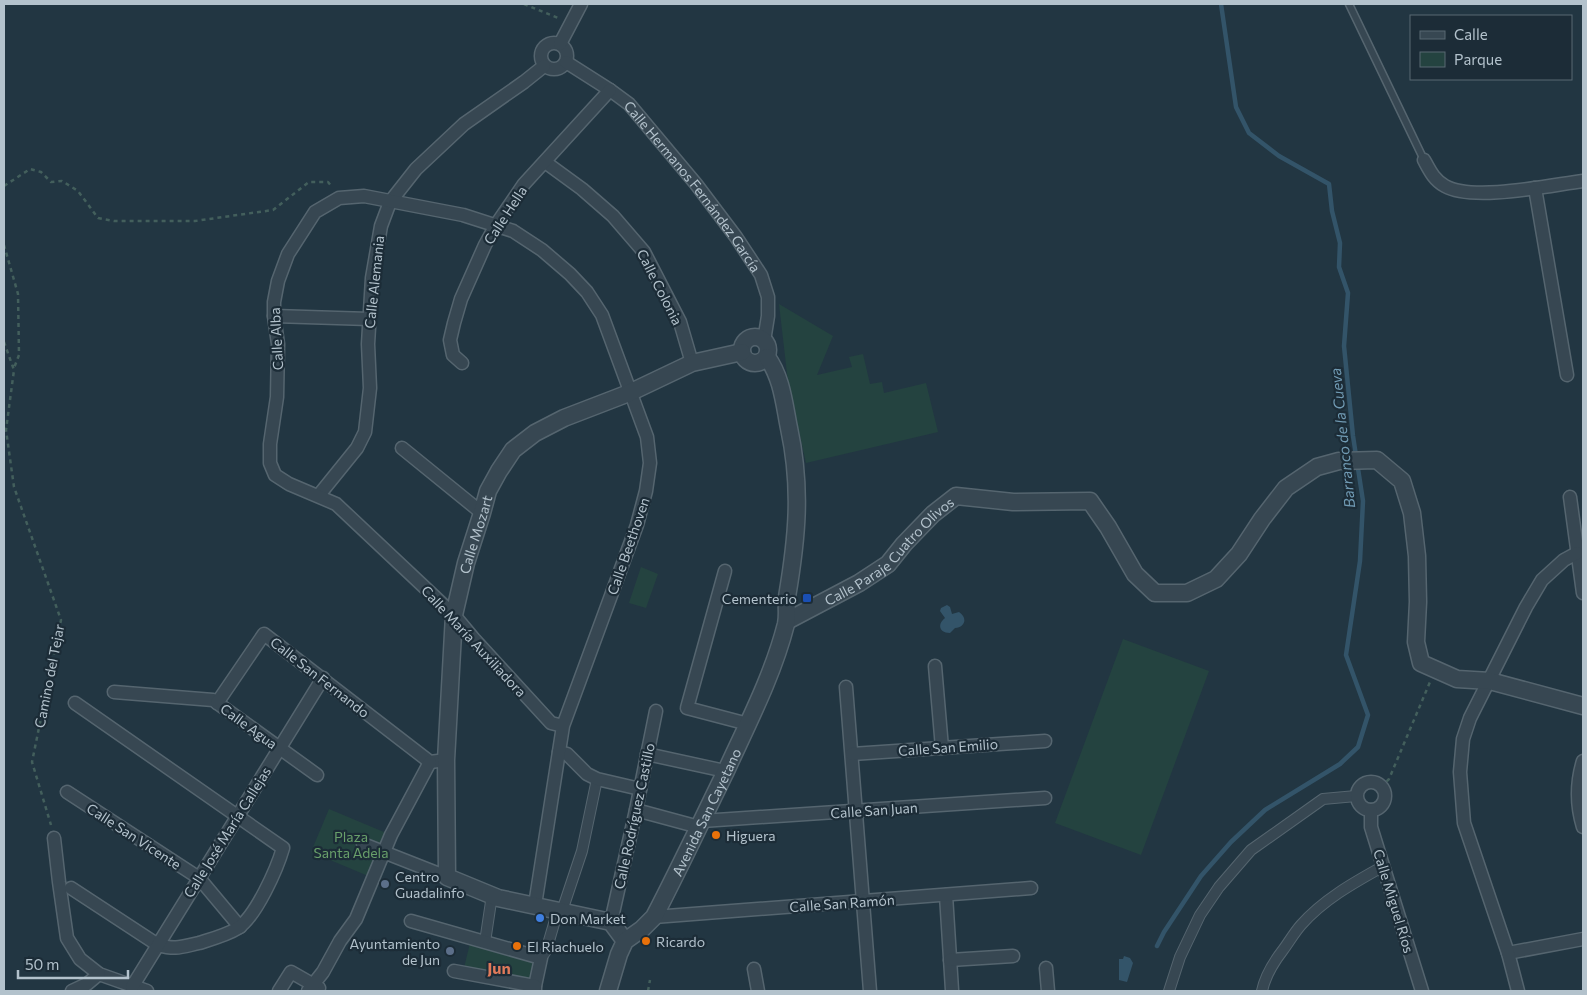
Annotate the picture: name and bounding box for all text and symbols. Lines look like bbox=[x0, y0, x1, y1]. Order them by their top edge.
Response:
legend bbox=[1410, 15, 1572, 80]
text: Calle bbox=[1454, 25, 1488, 43]
text: Parque bbox=[1454, 50, 1502, 68]
street label: Calle Hermanos Fernández García bbox=[621, 97, 765, 275]
street label: Calle Hella bbox=[480, 183, 530, 247]
street label: Calle Alemania bbox=[361, 235, 387, 329]
street label: Calle Colonia bbox=[634, 246, 686, 328]
street label: Calle Alba bbox=[266, 307, 286, 371]
water label: Barranco de la Cueva bbox=[1326, 367, 1358, 509]
street label: Calle Mozart bbox=[455, 493, 495, 575]
street label: Calle Paraje Cuatro Olivos bbox=[821, 493, 957, 608]
street label: Calle Beethoven bbox=[603, 495, 653, 597]
street label: Calle María Auxiliadora bbox=[418, 582, 530, 700]
place label: Cementerio bbox=[722, 590, 797, 607]
marker: Cementerio bbox=[801, 592, 813, 604]
street label: Camino del Tejar bbox=[31, 622, 67, 729]
street label: Calle San Fernando bbox=[267, 633, 373, 721]
street label: Calle Agua bbox=[217, 700, 281, 752]
street label: Calle San Emilio bbox=[898, 735, 998, 759]
street label: Calle Rodríguez Castillo bbox=[610, 741, 658, 891]
street label: Avenida San Cayetano bbox=[668, 745, 744, 879]
street label: Calle José María Callejas bbox=[180, 763, 274, 901]
street label: Calle San Juan bbox=[830, 798, 918, 822]
street label: Calle San Vicente bbox=[84, 799, 184, 873]
place label: Higuera bbox=[726, 827, 776, 844]
park label: Plaza Santa Adela bbox=[314, 828, 389, 861]
marker: Higuera bbox=[710, 829, 722, 841]
street label: Calle Miguel Ríos bbox=[1370, 847, 1418, 955]
place label: Centro Guadalinfo bbox=[395, 868, 465, 901]
marker: Centro Guadalinfo bbox=[379, 878, 391, 890]
street label: Calle San Ramón bbox=[789, 891, 895, 915]
place label: Don Market bbox=[550, 910, 626, 927]
marker: Don Market bbox=[534, 912, 546, 924]
place label: Ricardo bbox=[656, 933, 705, 950]
place label: Ayuntamiento de Jun bbox=[350, 935, 440, 968]
marker: Ricardo bbox=[640, 935, 652, 947]
place label: El Riachuelo bbox=[527, 938, 604, 955]
marker: El Riachuelo bbox=[511, 940, 523, 952]
marker: Ayuntamiento de Jun bbox=[444, 945, 456, 957]
scale bar bbox=[18, 948, 128, 980]
text: 50 m bbox=[25, 955, 59, 973]
district label: Jun bbox=[487, 958, 511, 977]

